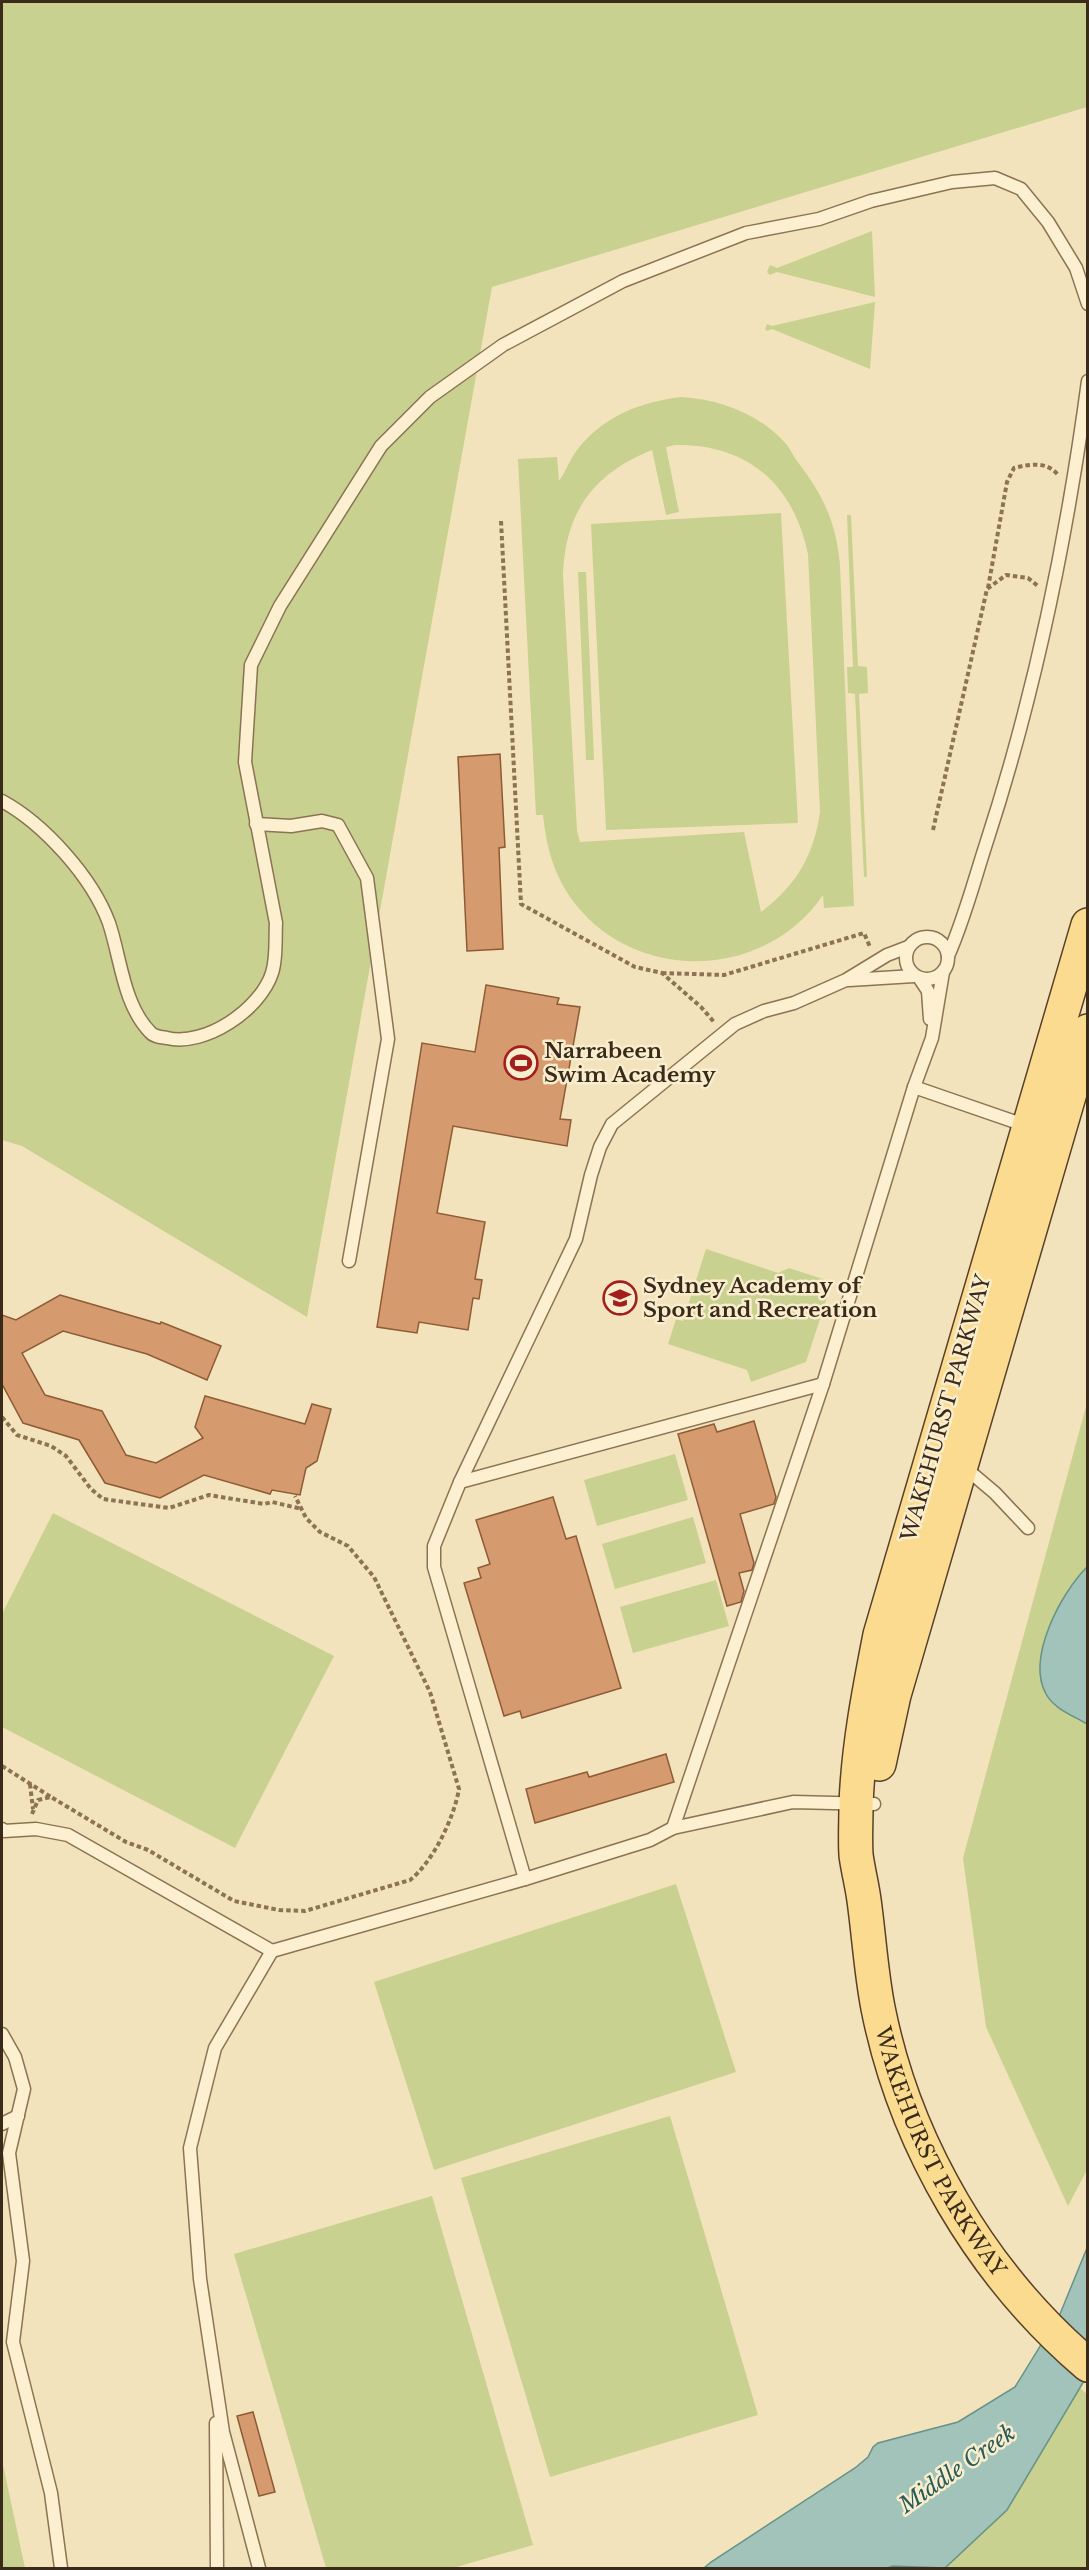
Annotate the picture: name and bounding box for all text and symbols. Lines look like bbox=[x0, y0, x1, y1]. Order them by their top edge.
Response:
place label: Narrabeen Swim Academy bbox=[544, 1038, 716, 1088]
sports icon: Narrabeen Swim Academy bbox=[503, 1045, 539, 1081]
street label: WAKEHURST PARKWAY bbox=[895, 1271, 997, 1545]
place label: Sydney Academy of Sport and Recreation bbox=[643, 1273, 877, 1323]
school or university icon: Sydney Academy of Sport and Recreation bbox=[602, 1280, 638, 1316]
street label: WAKEHURST PARKWAY bbox=[869, 2023, 1012, 2283]
water label: Middle Creek bbox=[893, 2419, 1020, 2520]

